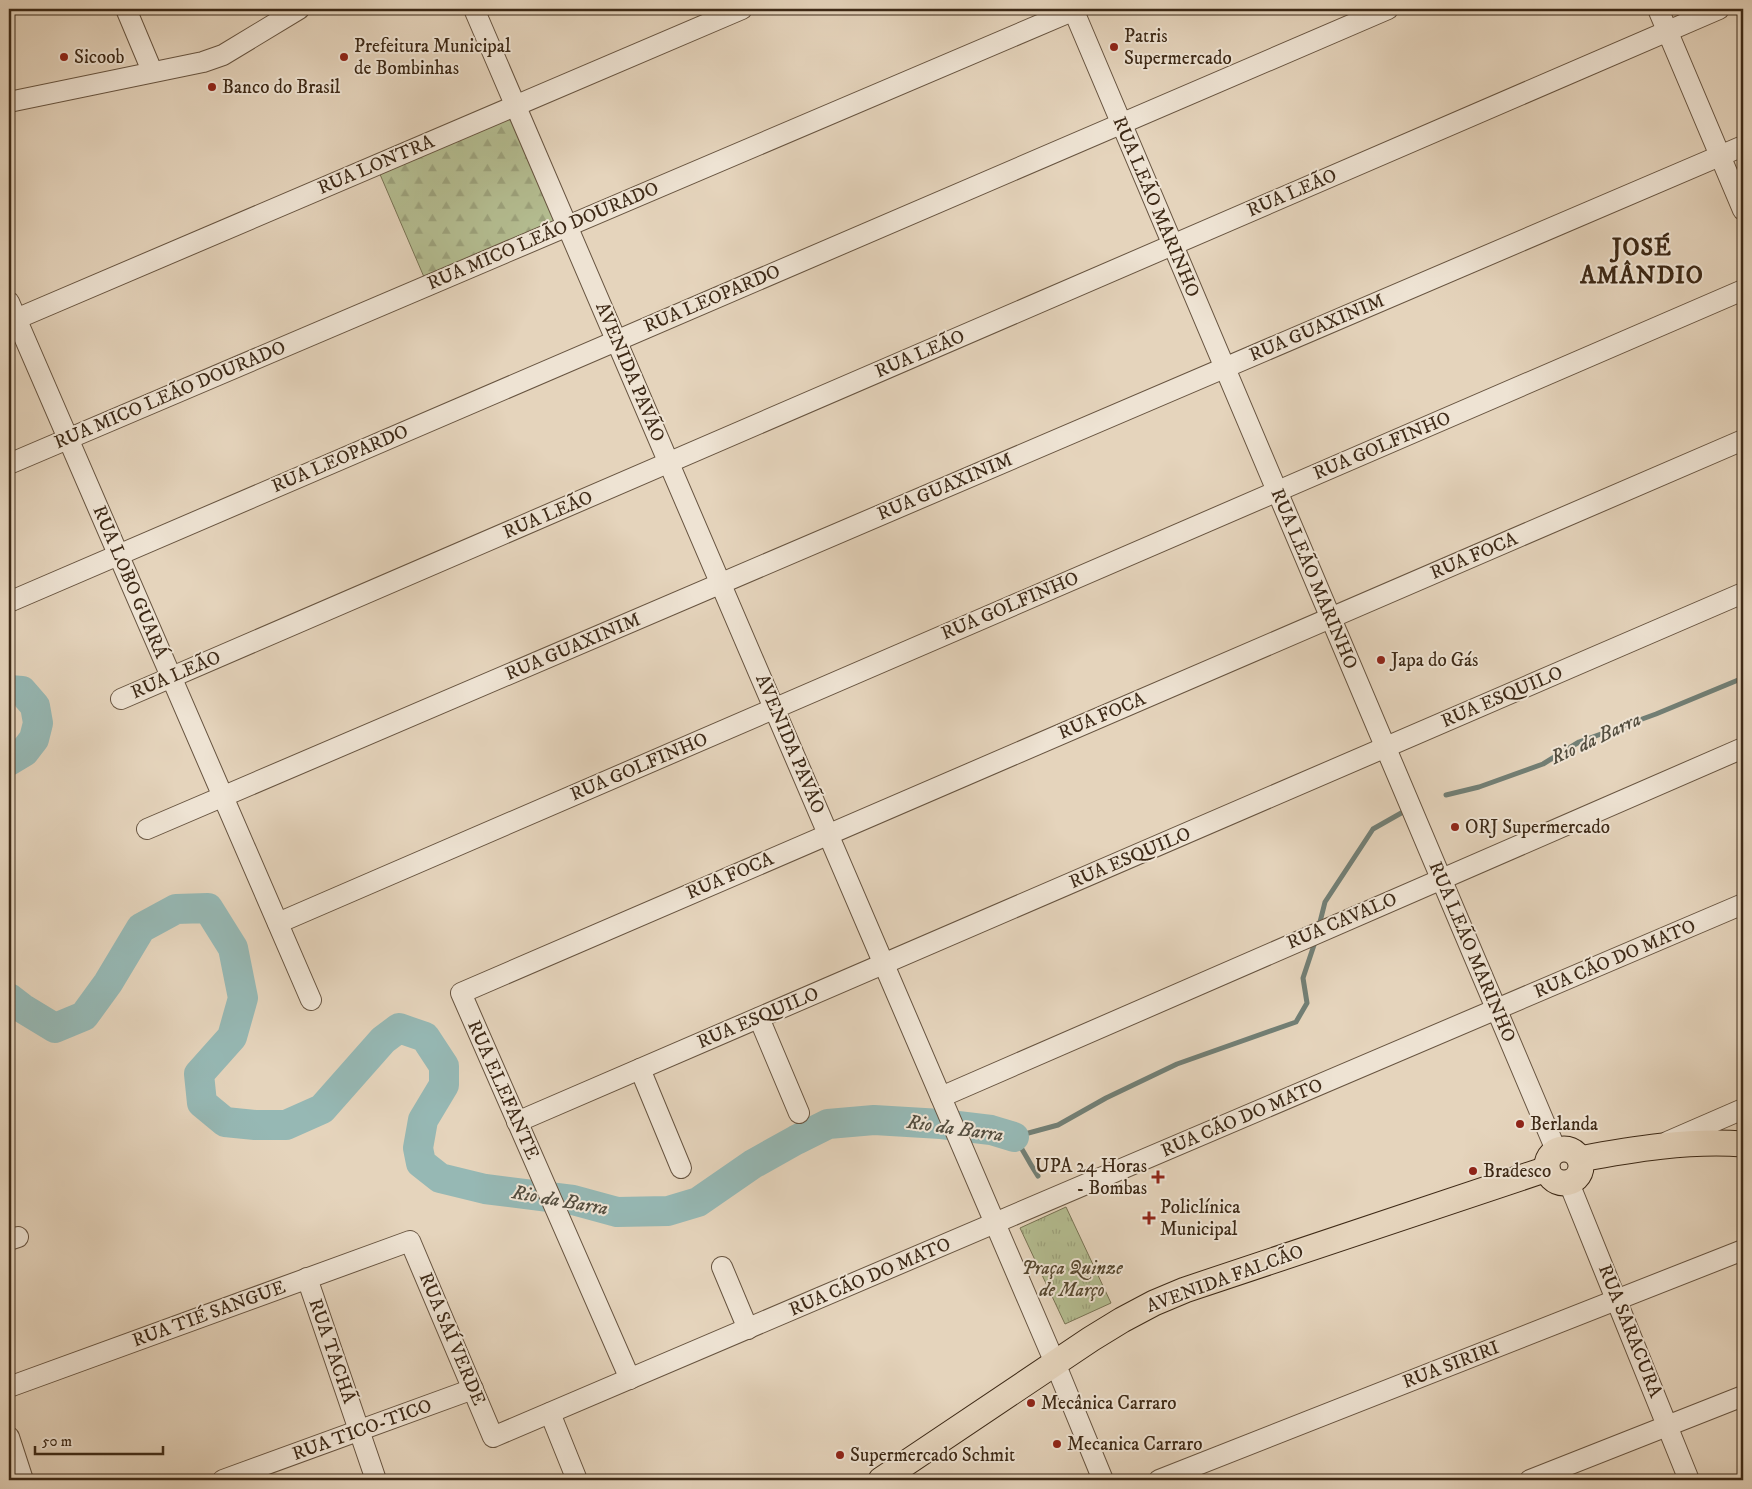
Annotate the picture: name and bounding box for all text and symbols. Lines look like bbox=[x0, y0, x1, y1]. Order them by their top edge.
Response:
place label: Patris Supermercado bbox=[1124, 25, 1232, 70]
place label: Prefeitura Municipal de Bombinhas bbox=[354, 35, 511, 80]
marker: Patris Supermercado bbox=[1108, 41, 1120, 53]
place label: Sicoob bbox=[74, 46, 125, 69]
marker: Sicoob bbox=[58, 51, 70, 63]
marker: Prefeitura Municipal de Bombinhas bbox=[338, 51, 350, 63]
place label: Banco do Brasil bbox=[222, 76, 341, 99]
marker: Banco do Brasil bbox=[206, 81, 218, 93]
street label: RUA LEÃO MARINHO bbox=[1108, 112, 1206, 301]
street label: RUA LONTRA bbox=[314, 130, 439, 200]
street label: RUA LEÃO bbox=[1243, 162, 1340, 222]
street label: RUA MICO LEÃO DOURADO bbox=[423, 175, 662, 295]
district label: JOSÉ AMÂNDIO bbox=[1579, 232, 1704, 291]
street label: RUA LEOPARDO bbox=[640, 260, 784, 338]
street label: RUA GUAXINIM bbox=[1246, 289, 1388, 367]
street label: AVENIDA PAVÃO bbox=[590, 298, 672, 445]
street label: RUA LEÃO bbox=[871, 323, 968, 383]
street label: RUA MICO LEÃO DOURADO bbox=[50, 334, 289, 454]
street label: RUA GOLFINHO bbox=[1310, 407, 1454, 485]
street label: RUA LEOPARDO bbox=[268, 420, 412, 498]
street label: RUA GUAXINIM bbox=[874, 448, 1016, 526]
street label: RUA LEÃO bbox=[499, 484, 596, 544]
street label: RUA LEÃO MARINHO bbox=[1266, 484, 1364, 673]
street label: RUA LOBO GUARÁ bbox=[87, 501, 175, 663]
street label: RUA FOCA bbox=[1427, 527, 1522, 585]
street label: RUA GOLFINHO bbox=[938, 567, 1082, 645]
street label: RUA GUAXINIM bbox=[502, 608, 644, 686]
street label: RUA LEÃO bbox=[127, 644, 224, 704]
place label: Japa do Gás bbox=[1389, 649, 1478, 672]
marker: Japa do Gás bbox=[1375, 654, 1387, 666]
street label: RUA ESQUILO bbox=[1438, 661, 1566, 733]
street label: AVENIDA PAVÃO bbox=[750, 670, 832, 817]
street label: RUA FOCA bbox=[1055, 687, 1150, 745]
water label: Rio da Barra bbox=[1546, 707, 1645, 771]
street label: RUA GOLFINHO bbox=[567, 728, 711, 806]
place label: ORJ Supermercado bbox=[1465, 816, 1610, 839]
marker: ORJ Supermercado bbox=[1449, 821, 1461, 833]
street label: RUA ESQUILO bbox=[1066, 822, 1194, 894]
street label: RUA FOCA bbox=[683, 847, 778, 905]
street label: RUA LEÃO MARINHO bbox=[1424, 857, 1522, 1046]
street label: RUA CAVALO bbox=[1283, 887, 1401, 955]
street label: RUA CÃO DO MATO bbox=[1530, 913, 1699, 1003]
street label: RUA ESQUILO bbox=[694, 982, 822, 1054]
street label: RUA ELEFANTE bbox=[462, 1017, 544, 1163]
street label: RUA CÃO DO MATO bbox=[1157, 1072, 1326, 1162]
water label: Rio da Barra bbox=[904, 1110, 1005, 1148]
place label: Berlanda bbox=[1530, 1113, 1598, 1136]
marker: Berlanda bbox=[1514, 1118, 1526, 1130]
place label: UPA 24 Horas - Bombas bbox=[1035, 1155, 1147, 1200]
place label: Bradesco bbox=[1483, 1160, 1551, 1183]
marker: Bradesco bbox=[1467, 1165, 1479, 1177]
marker: UPA 24 Horas - Bombas bbox=[1151, 1170, 1165, 1184]
water label: Rio da Barra bbox=[509, 1180, 610, 1222]
place label: Policlínica Municipal bbox=[1160, 1196, 1240, 1241]
marker: Policlínica Municipal bbox=[1142, 1211, 1156, 1225]
street label: RUA CÃO DO MATO bbox=[785, 1231, 954, 1321]
street label: AVENIDA FALCÃO bbox=[1143, 1238, 1307, 1318]
park label: Praça Quinze de Março bbox=[1021, 1257, 1123, 1302]
street label: RUA SARACURA bbox=[1593, 1261, 1667, 1402]
street label: RUA SAÍ VERDE bbox=[414, 1268, 492, 1409]
street label: RUA TIÉ SANGUE bbox=[129, 1275, 289, 1352]
street label: RUA TACHÃ bbox=[303, 1295, 363, 1407]
street label: RUA SIRIRI bbox=[1400, 1336, 1503, 1394]
place label: Mecânica Carraro bbox=[1041, 1392, 1177, 1415]
street label: RUA TICO-TICO bbox=[289, 1394, 435, 1466]
marker: Mecânica Carraro bbox=[1025, 1397, 1037, 1409]
scale bar bbox=[35, 1424, 162, 1456]
text: 50 m bbox=[42, 1432, 72, 1451]
place label: Mecanica Carraro bbox=[1067, 1433, 1203, 1456]
marker: Mecanica Carraro bbox=[1051, 1438, 1063, 1450]
place label: Supermercado Schmit bbox=[850, 1444, 1015, 1467]
marker: Supermercado Schmit bbox=[834, 1449, 846, 1461]

